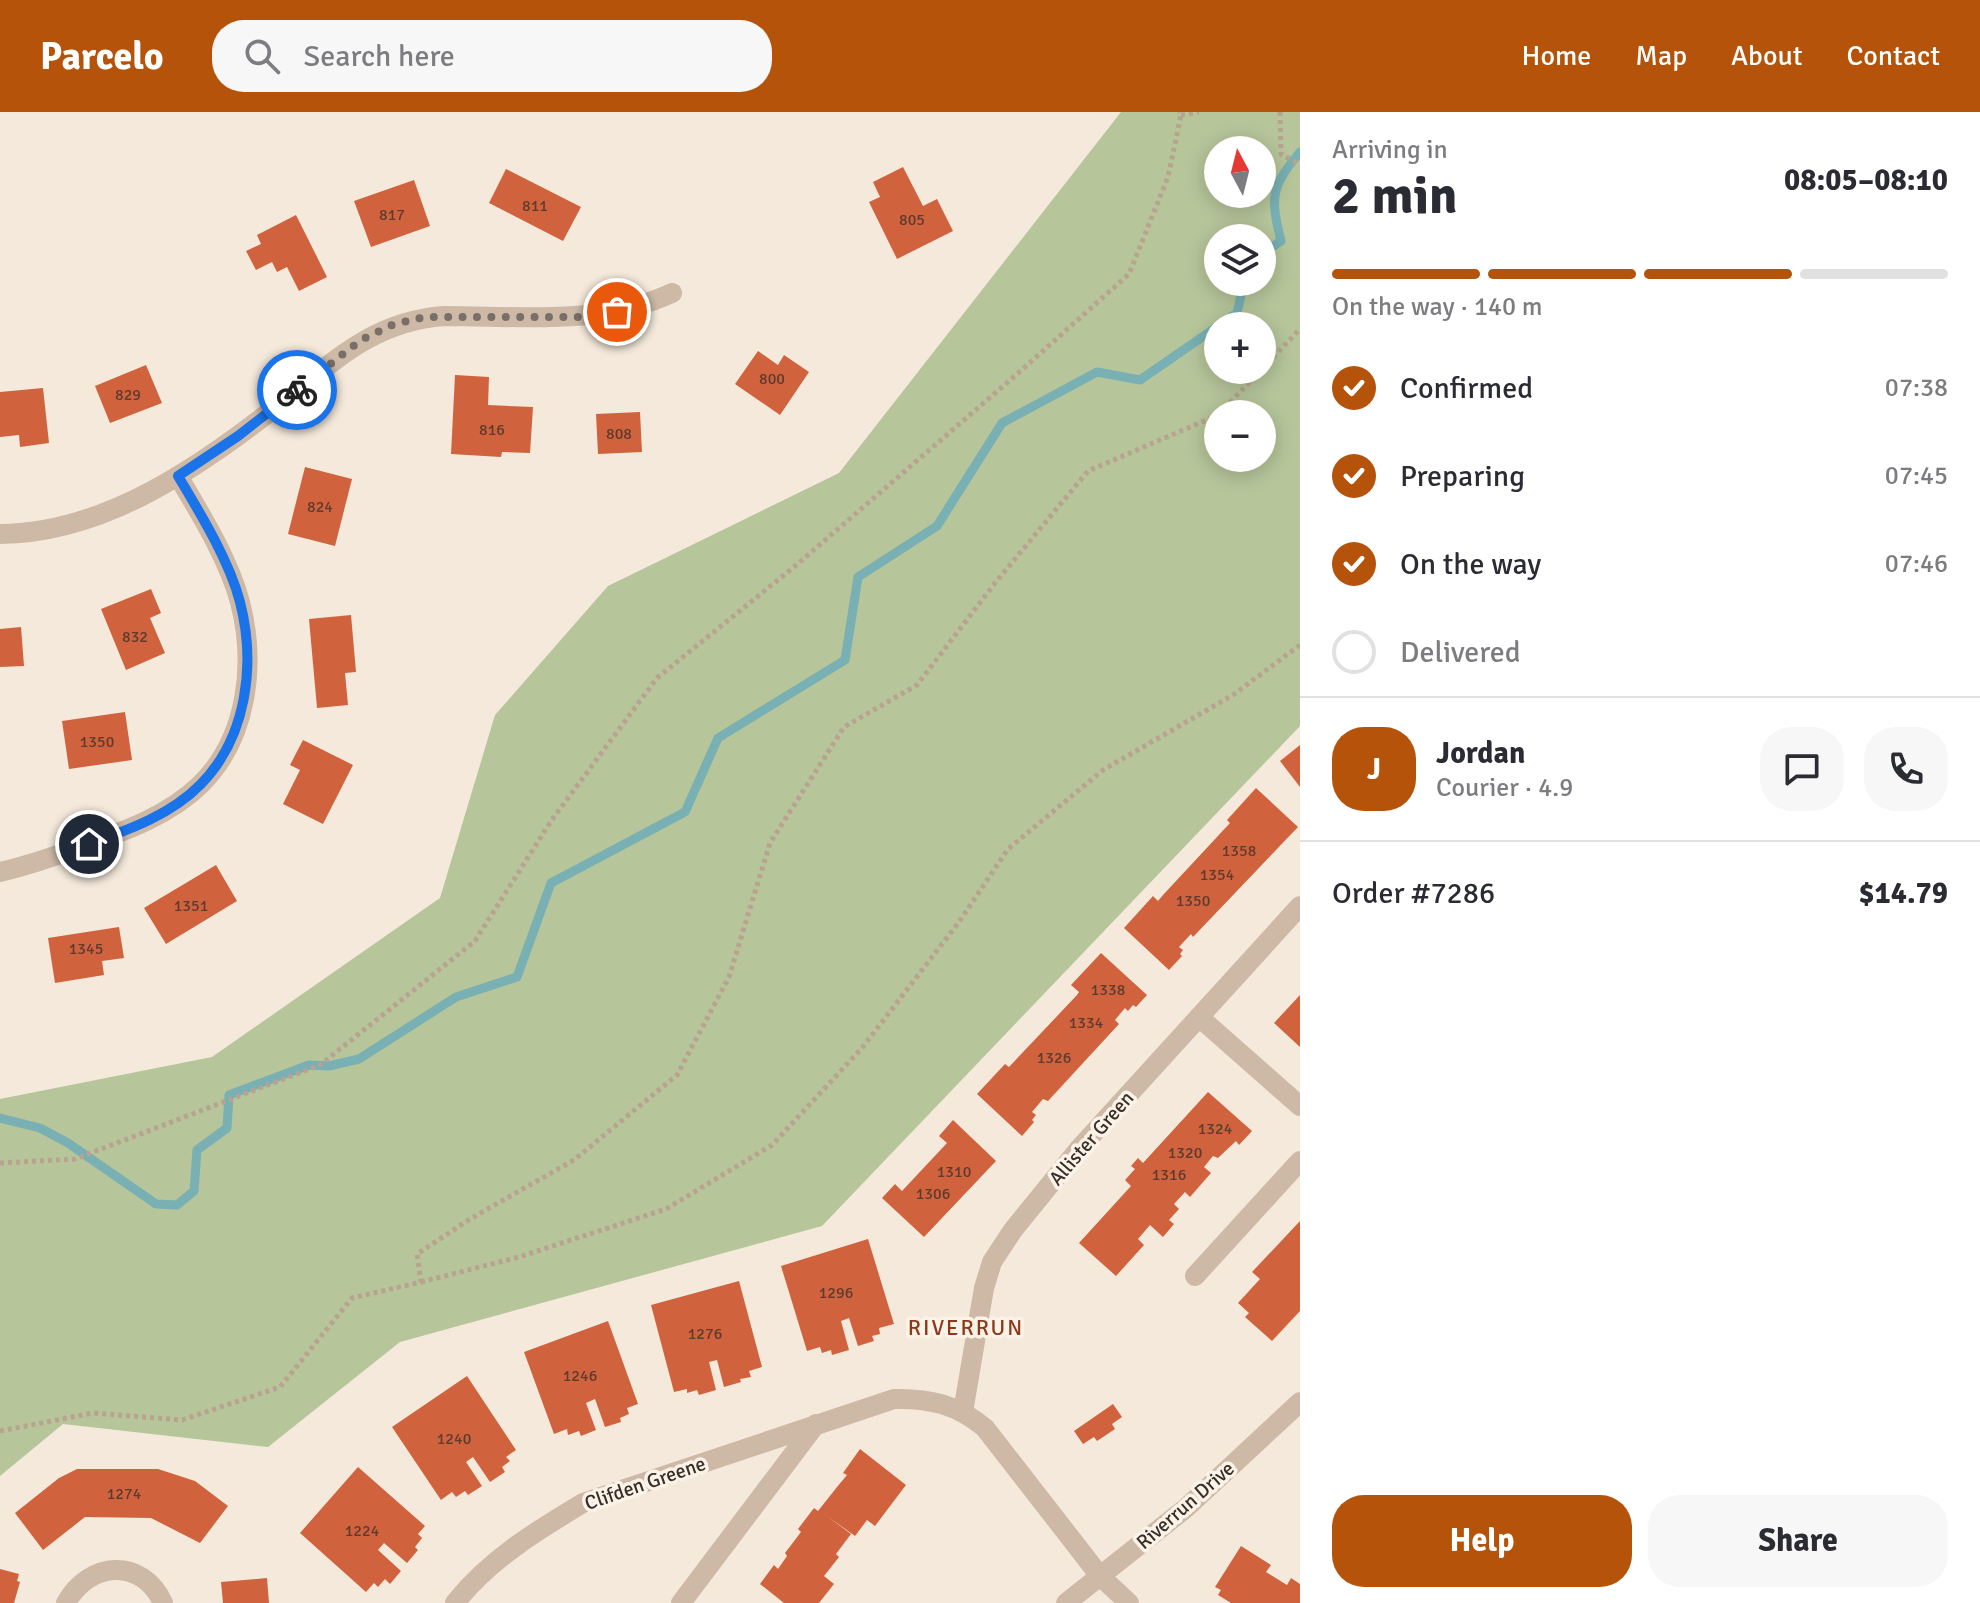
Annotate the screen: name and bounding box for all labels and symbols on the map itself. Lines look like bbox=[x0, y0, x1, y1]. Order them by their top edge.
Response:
north arrow bbox=[1204, 136, 1276, 208]
house number: 811 bbox=[522, 196, 548, 216]
house number: 817 bbox=[379, 205, 405, 225]
house number: 805 bbox=[899, 210, 925, 230]
pin bbox=[583, 278, 651, 346]
courier bbox=[257, 350, 337, 430]
house number: 800 bbox=[759, 369, 785, 389]
house number: 829 bbox=[115, 385, 141, 405]
house number: 816 bbox=[479, 420, 505, 440]
house number: 808 bbox=[606, 424, 632, 444]
house number: 824 bbox=[307, 497, 333, 517]
house number: 832 bbox=[122, 627, 148, 647]
house number: 1350 bbox=[80, 732, 114, 752]
pin bbox=[55, 810, 123, 878]
house number: 1358 bbox=[1222, 841, 1256, 861]
house number: 1354 bbox=[1200, 865, 1235, 885]
house number: 1350 bbox=[1176, 891, 1210, 911]
house number: 1351 bbox=[174, 896, 208, 916]
house number: 1345 bbox=[69, 939, 103, 959]
house number: 1338 bbox=[1091, 980, 1125, 1000]
house number: 1334 bbox=[1069, 1013, 1104, 1033]
house number: 1326 bbox=[1037, 1048, 1071, 1068]
street label: Allister Green bbox=[1044, 1086, 1139, 1191]
house number: 1324 bbox=[1198, 1119, 1233, 1139]
house number: 1320 bbox=[1168, 1143, 1202, 1163]
house number: 1310 bbox=[937, 1162, 971, 1182]
house number: 1316 bbox=[1152, 1165, 1186, 1185]
house number: 1306 bbox=[916, 1184, 950, 1204]
house number: 1296 bbox=[819, 1283, 853, 1303]
district label: RIVERRUN bbox=[908, 1314, 1024, 1341]
house number: 1276 bbox=[688, 1324, 722, 1344]
house number: 1246 bbox=[563, 1366, 597, 1386]
house number: 1240 bbox=[437, 1429, 471, 1449]
street label: Clifden Greene bbox=[581, 1451, 709, 1516]
street label: Riverrun Drive bbox=[1131, 1456, 1239, 1555]
house number: 1274 bbox=[107, 1484, 142, 1504]
house number: 1224 bbox=[345, 1521, 380, 1541]

